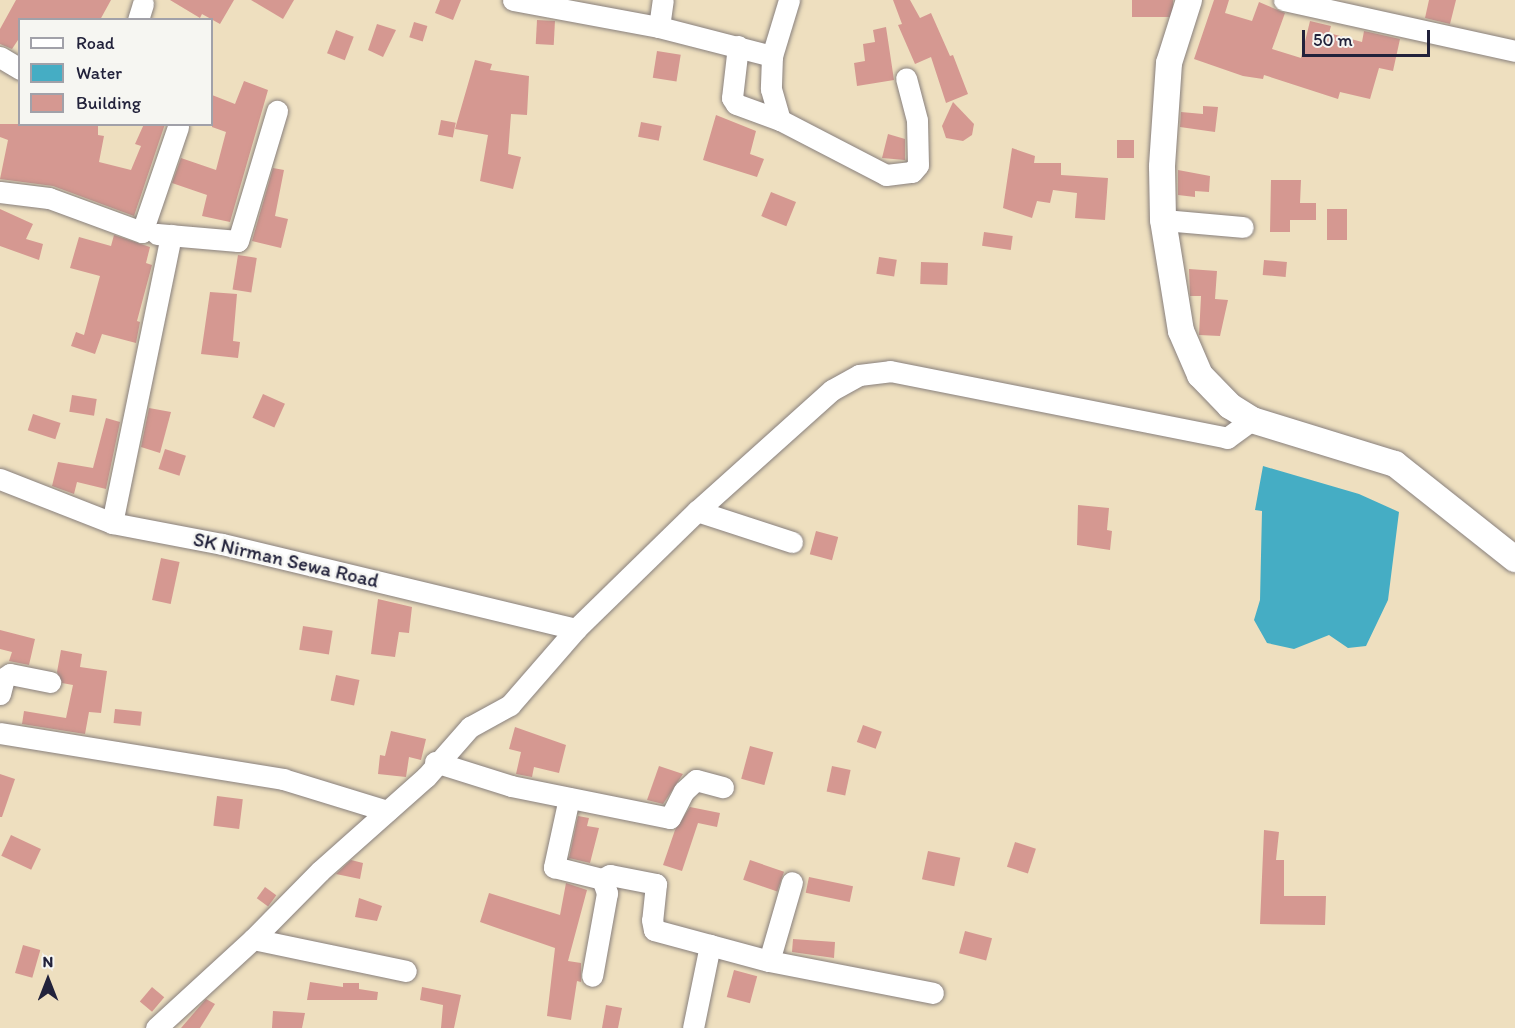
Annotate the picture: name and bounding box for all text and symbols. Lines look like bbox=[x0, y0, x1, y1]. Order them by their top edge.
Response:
legend bbox=[18, 18, 213, 126]
scale bar bbox=[1305, 18, 1432, 56]
text: 50 m bbox=[1313, 29, 1353, 51]
text: Road bbox=[76, 32, 115, 54]
text: Water bbox=[76, 62, 122, 84]
text: Building bbox=[76, 92, 141, 114]
street label: SK Nirman Sewa Road bbox=[192, 527, 380, 593]
north arrow bbox=[18, 950, 78, 1010]
text: N bbox=[43, 952, 53, 971]

